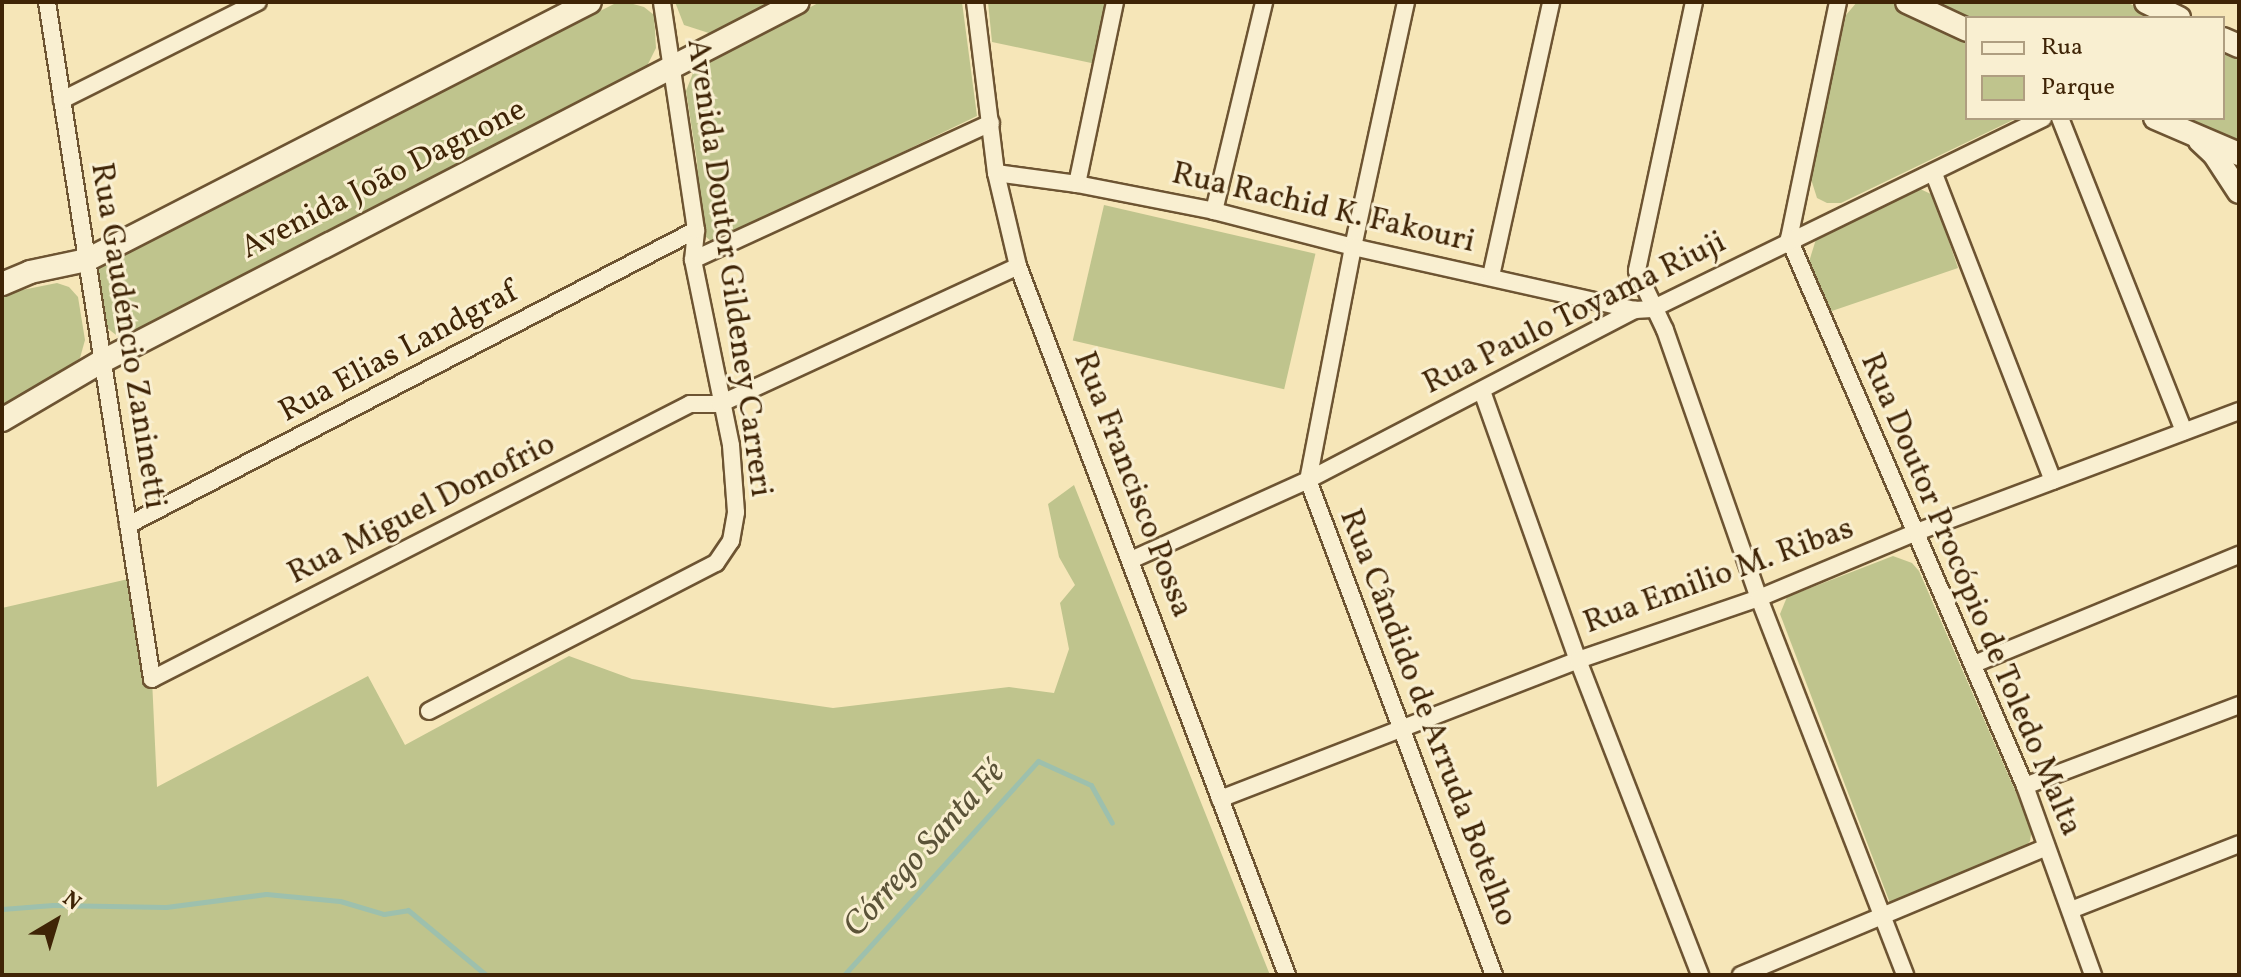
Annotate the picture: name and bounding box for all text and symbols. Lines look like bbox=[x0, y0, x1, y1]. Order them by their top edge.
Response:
legend bbox=[1965, 16, 2225, 120]
text: Rua bbox=[2041, 31, 2083, 65]
street label: Avenida Doutor Gildeney Carreri bbox=[677, 36, 779, 500]
text: Parque bbox=[2041, 71, 2115, 105]
street label: Avenida João Dagnone bbox=[235, 92, 533, 268]
street label: Rua Rachid K. Fakouri bbox=[1168, 155, 1478, 263]
street label: Rua Gaudéncio Zaninetti bbox=[81, 160, 173, 512]
street label: Rua Paulo Toyama Riuji bbox=[1417, 224, 1733, 404]
street label: Rua Elias Landgraf bbox=[273, 274, 525, 432]
street label: Rua Francisco Possa bbox=[1064, 347, 1200, 623]
street label: Rua Doutor Procópio de Toledo Malta bbox=[1850, 347, 2090, 843]
street label: Rua Miguel Donofrio bbox=[282, 426, 562, 594]
street label: Rua Cândido de Arruda Botelho bbox=[1330, 504, 1524, 932]
street label: Rua Emilio M. Ribas bbox=[1579, 510, 1859, 644]
water label: Córrego Santa Fé bbox=[835, 754, 1015, 946]
north arrow bbox=[16, 881, 96, 961]
text: N bbox=[55, 885, 87, 919]

